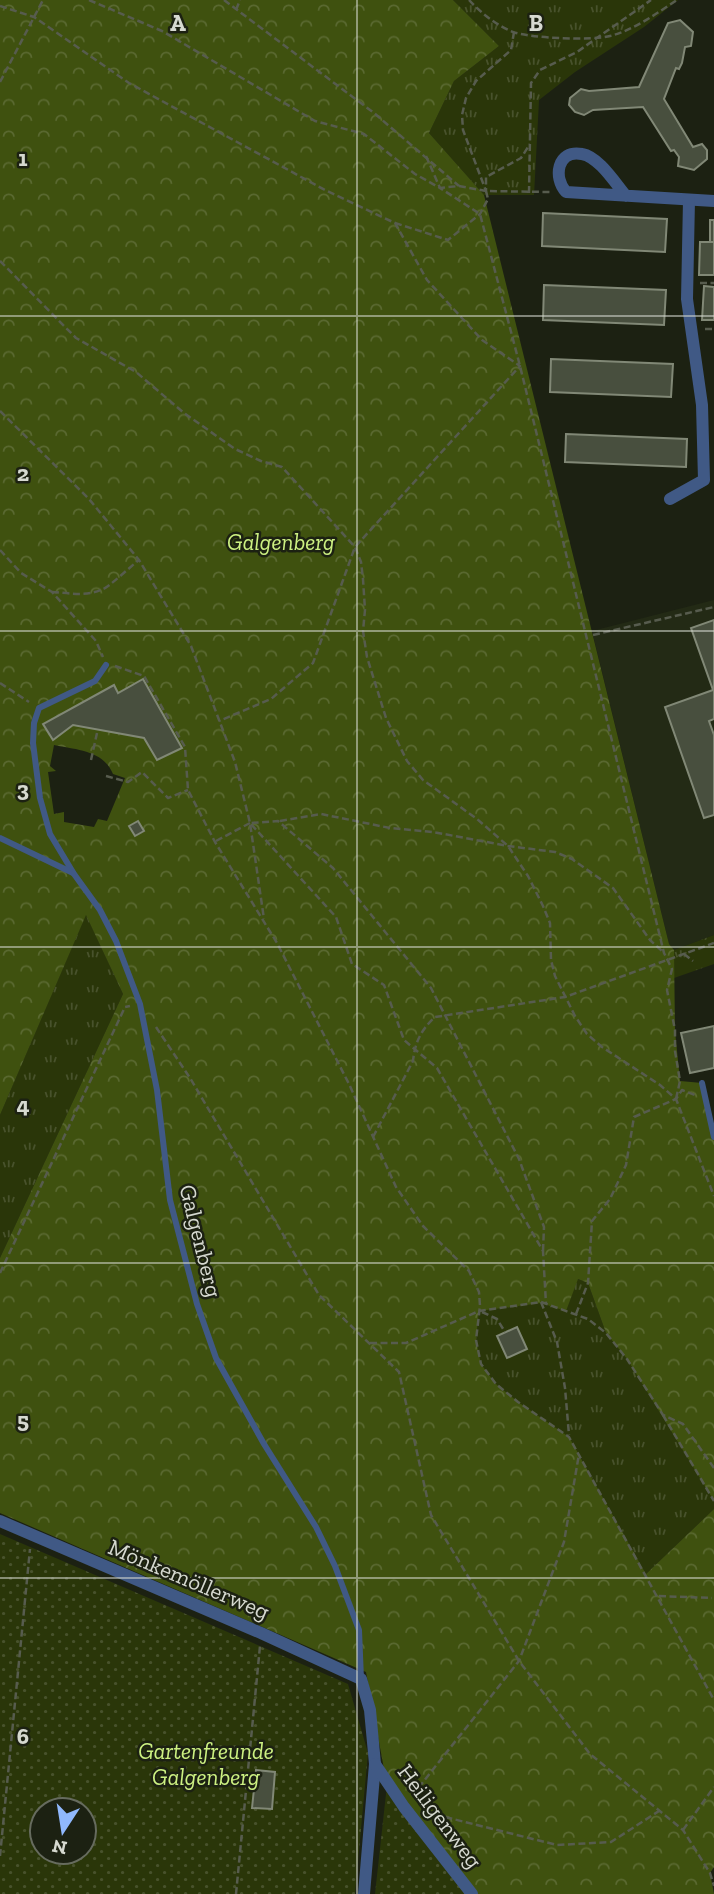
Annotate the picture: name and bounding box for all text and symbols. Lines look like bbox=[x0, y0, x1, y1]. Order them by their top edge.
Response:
text: A bbox=[170, 9, 186, 37]
text: B bbox=[529, 9, 543, 37]
text: 1 bbox=[18, 144, 28, 172]
text: 2 bbox=[17, 459, 29, 487]
park label: Galgenberg bbox=[227, 528, 335, 556]
text: 3 bbox=[17, 775, 29, 803]
text: 4 bbox=[16, 1091, 30, 1119]
street label: Galgenberg bbox=[173, 1182, 229, 1301]
text: 5 bbox=[17, 1406, 29, 1434]
street label: Mönkemöllerweg bbox=[104, 1532, 274, 1626]
text: 6 bbox=[17, 1722, 29, 1750]
park label: Gartenfreunde Galgenberg bbox=[138, 1737, 274, 1791]
street label: Heiligenweg bbox=[392, 1758, 489, 1874]
north arrow bbox=[28, 1796, 98, 1866]
text: N bbox=[50, 1834, 69, 1860]

